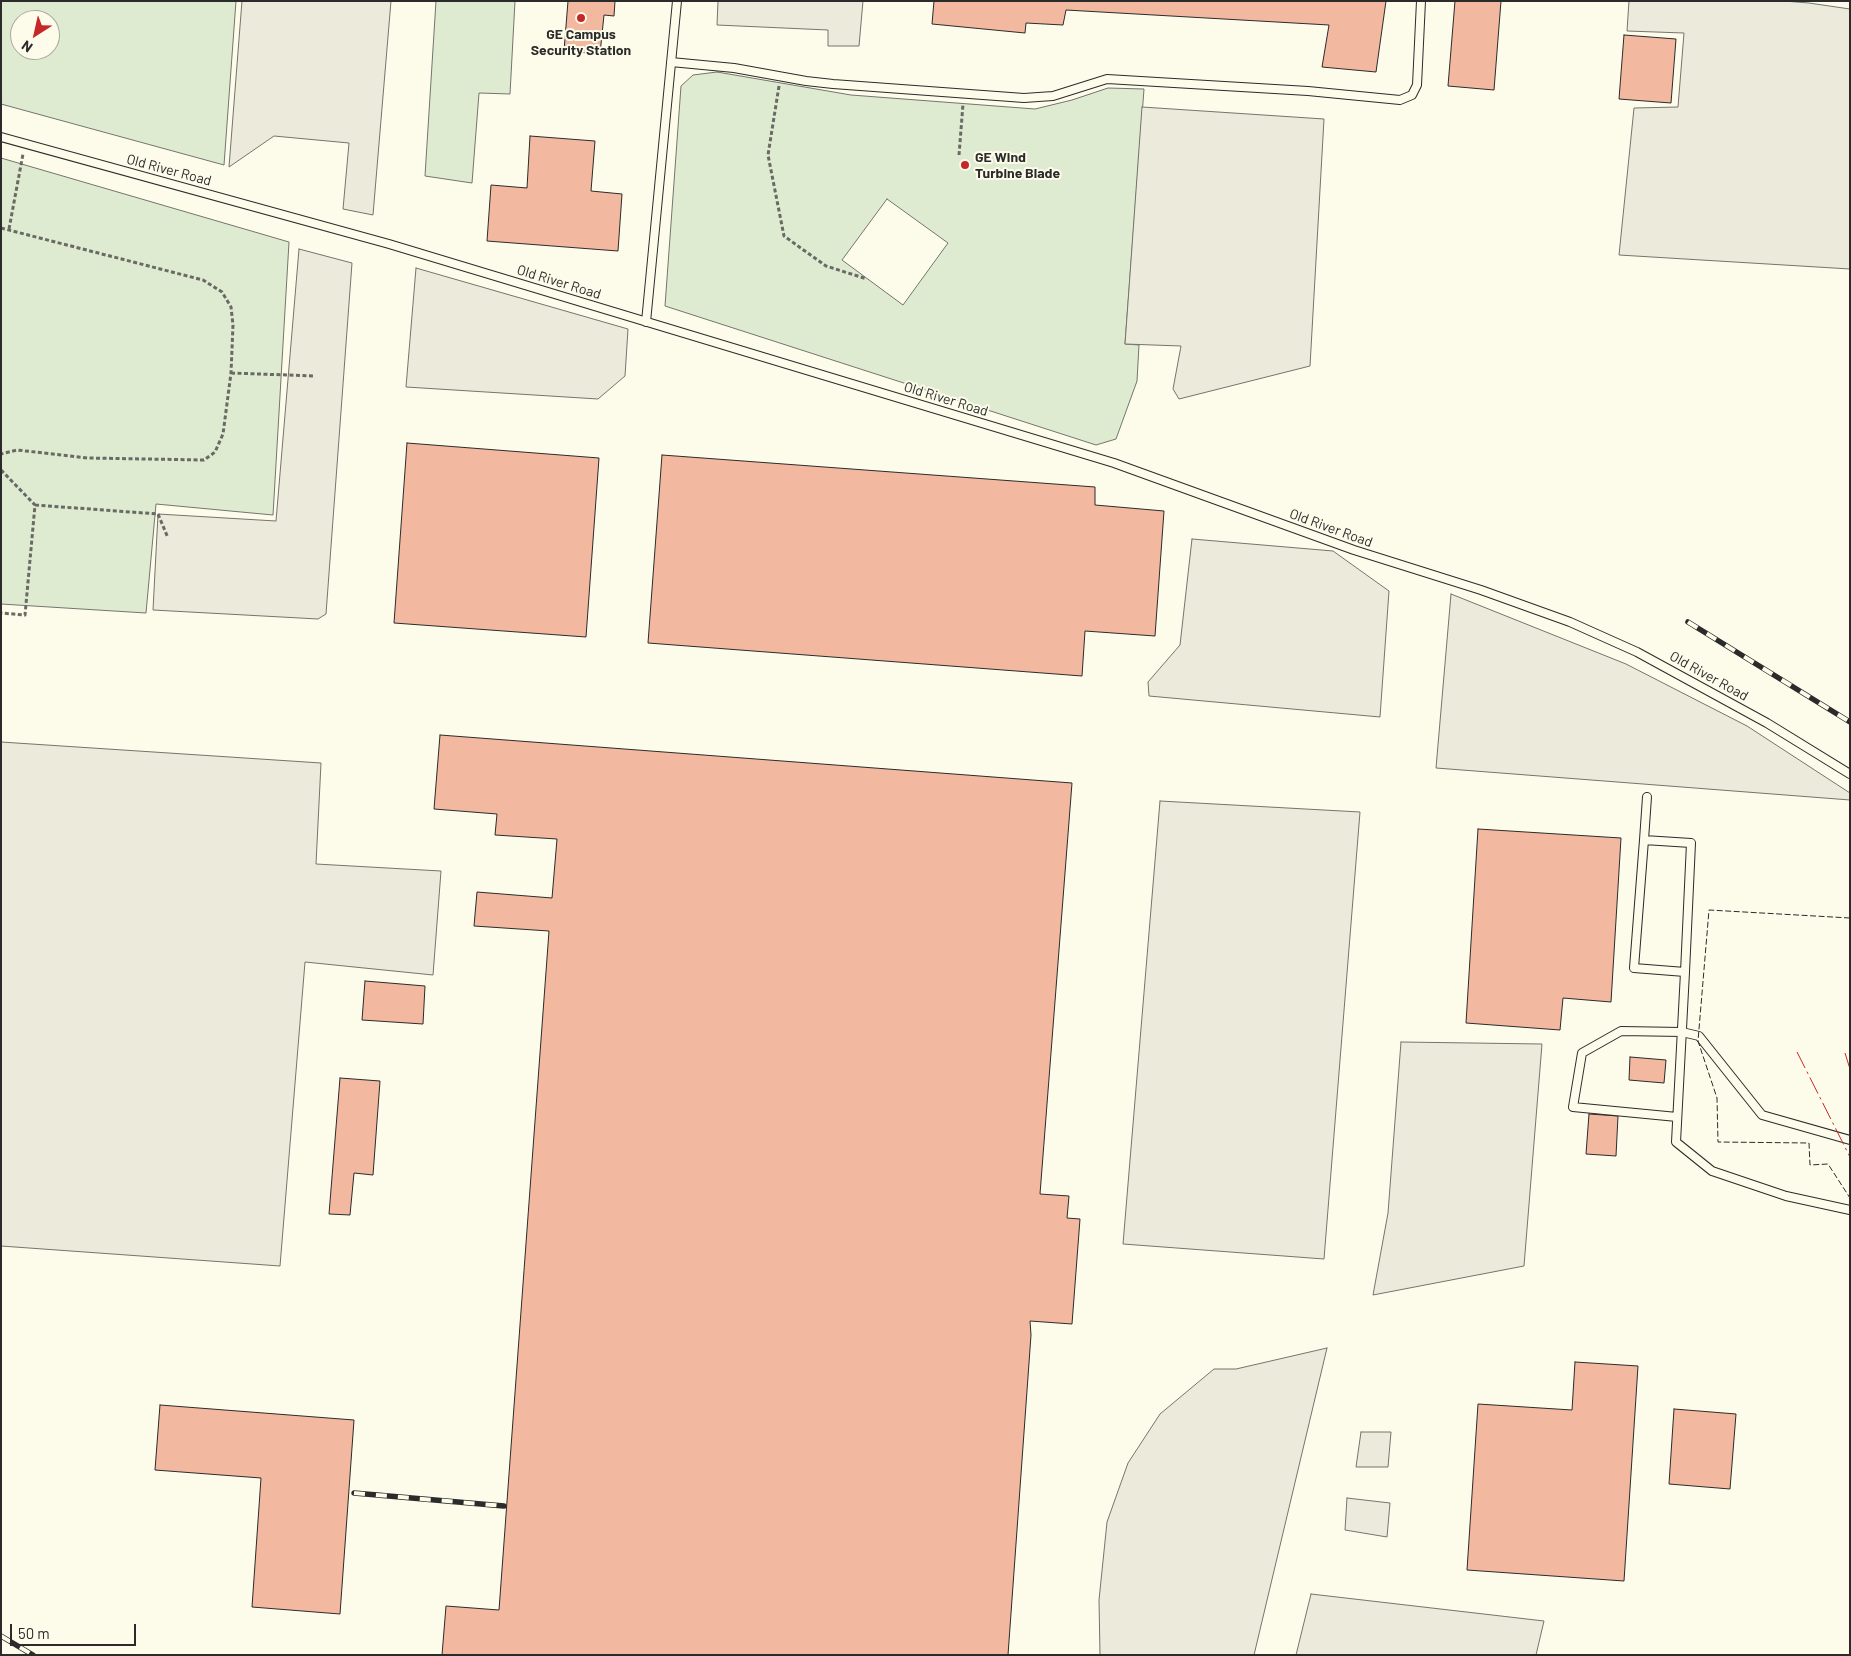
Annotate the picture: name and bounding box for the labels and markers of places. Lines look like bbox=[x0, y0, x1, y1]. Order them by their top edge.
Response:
marker: GE Campus Security Station bbox=[575, 12, 587, 24]
place label: GE Campus Security Station bbox=[531, 26, 631, 58]
place label: GE Wind Turbine Blade bbox=[975, 149, 1060, 182]
marker: GE Wind Turbine Blade bbox=[959, 159, 971, 171]

